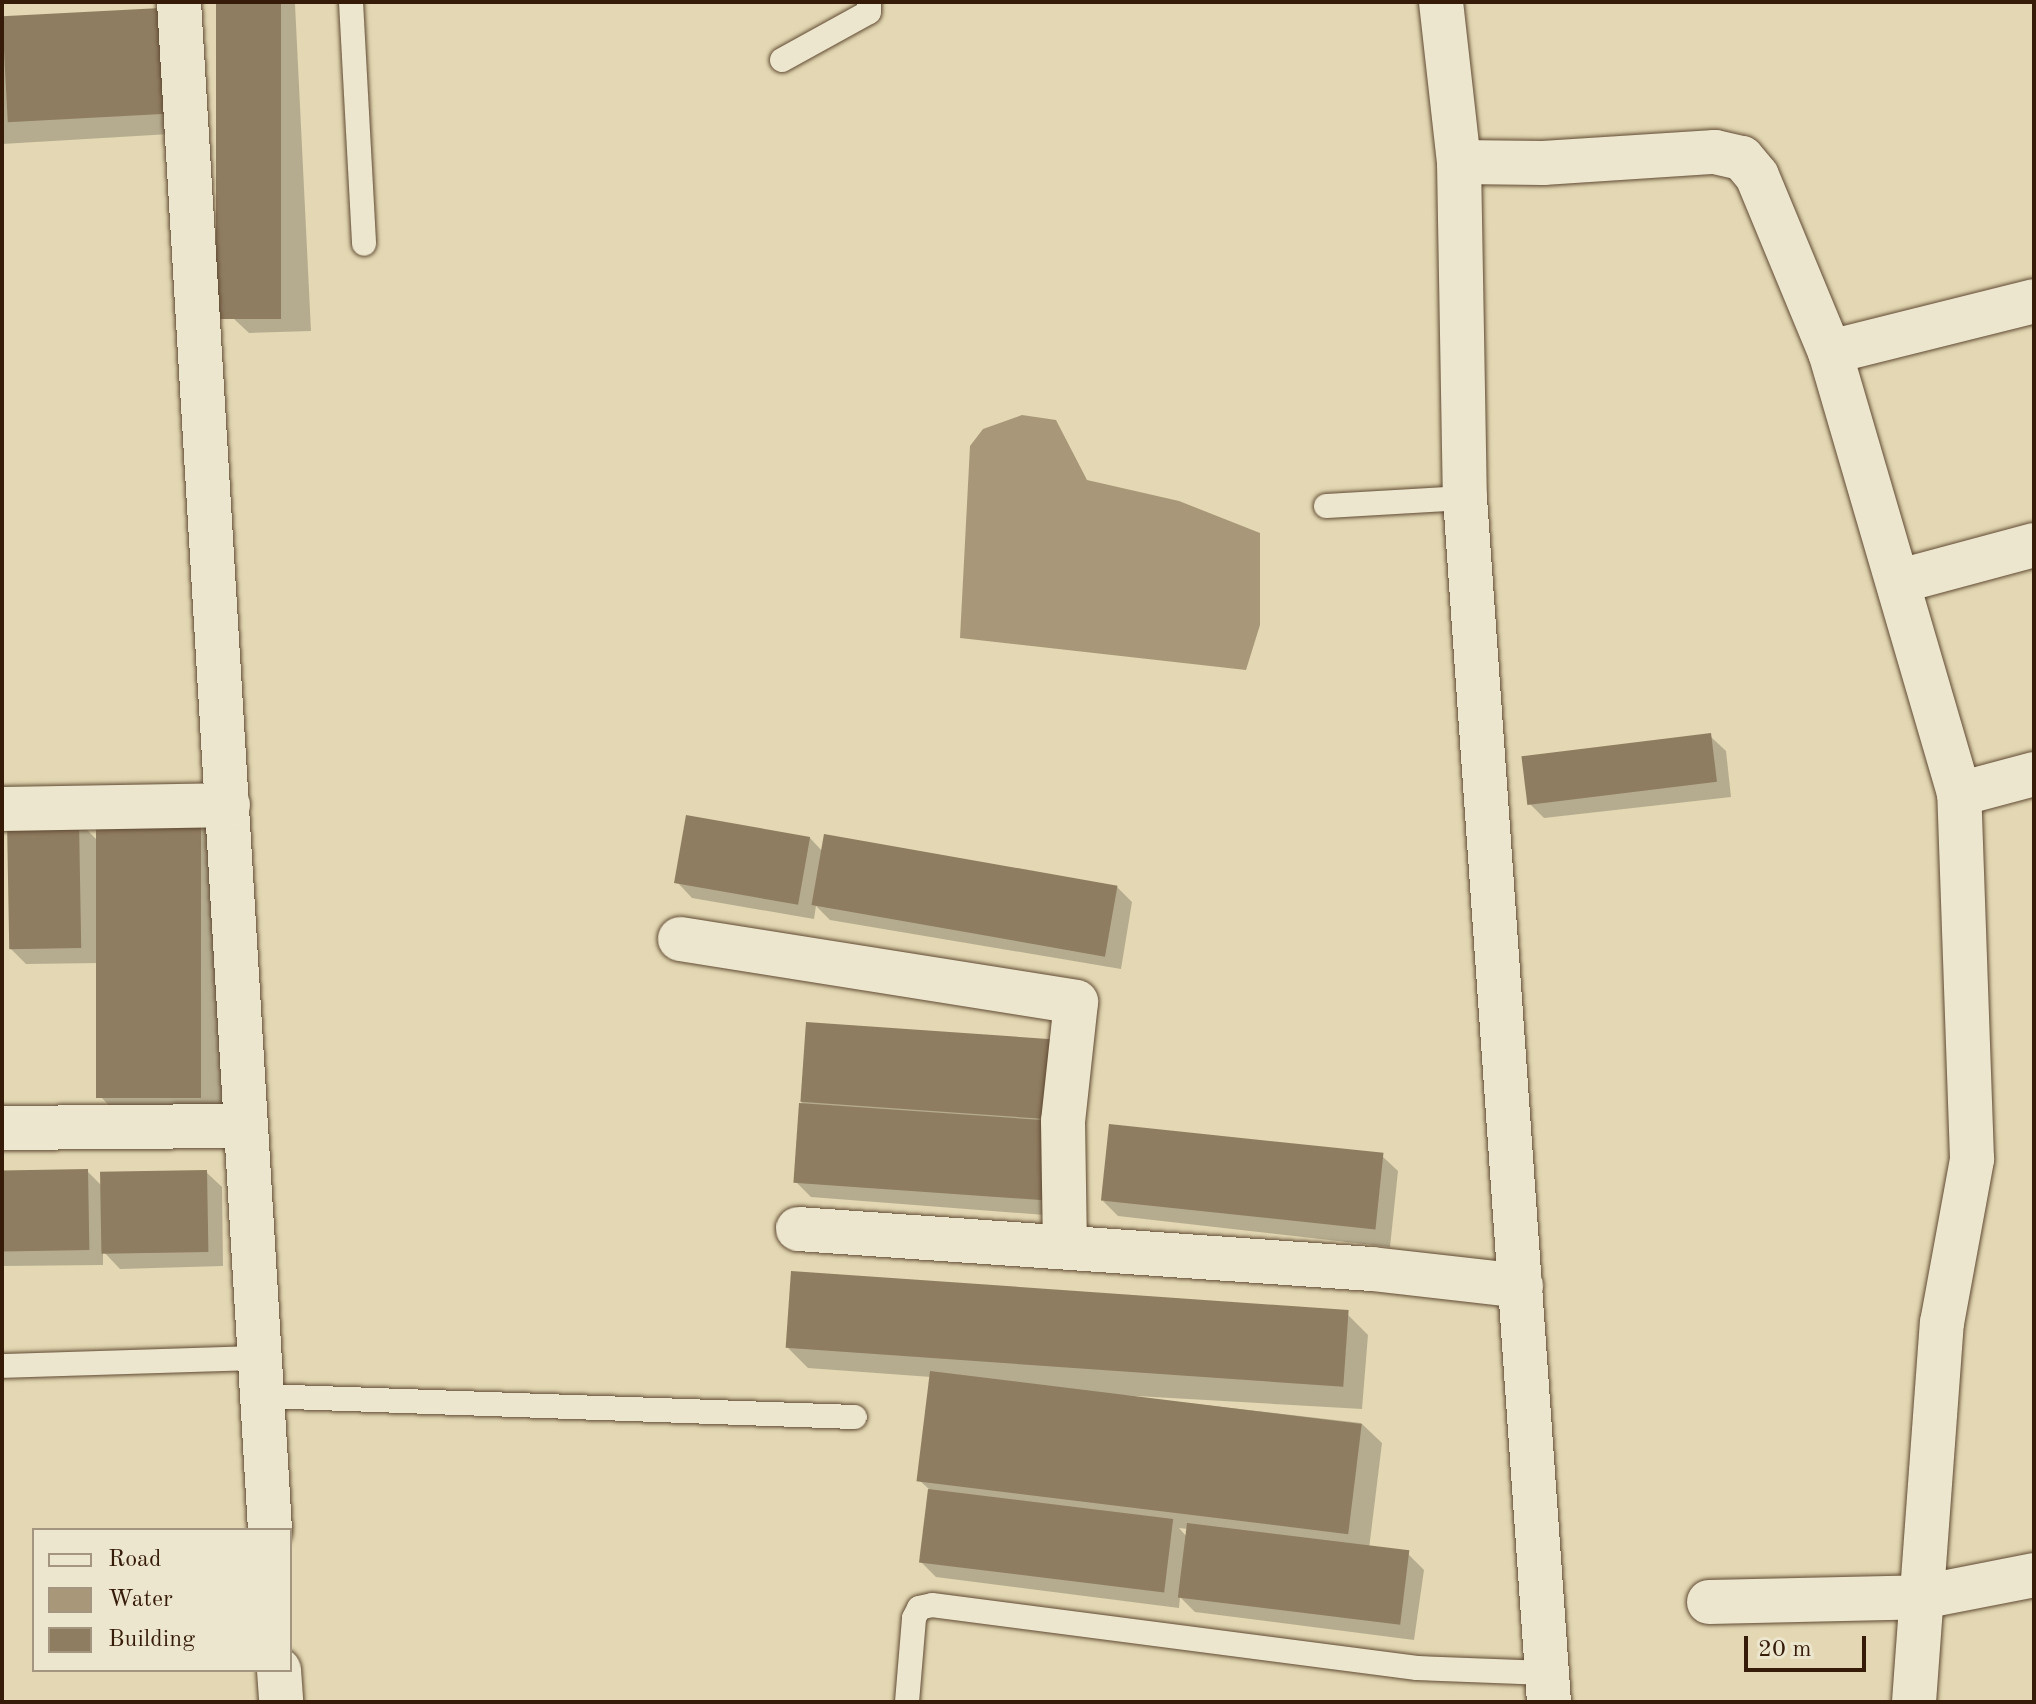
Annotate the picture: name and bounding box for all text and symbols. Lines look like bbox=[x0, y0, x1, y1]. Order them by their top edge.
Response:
legend bbox=[32, 1528, 292, 1672]
text: Road bbox=[108, 1548, 161, 1572]
text: Water bbox=[108, 1588, 173, 1612]
scale bar bbox=[1748, 1620, 1870, 1670]
text: Building bbox=[108, 1628, 195, 1652]
text: 20 m bbox=[1758, 1638, 1812, 1662]

